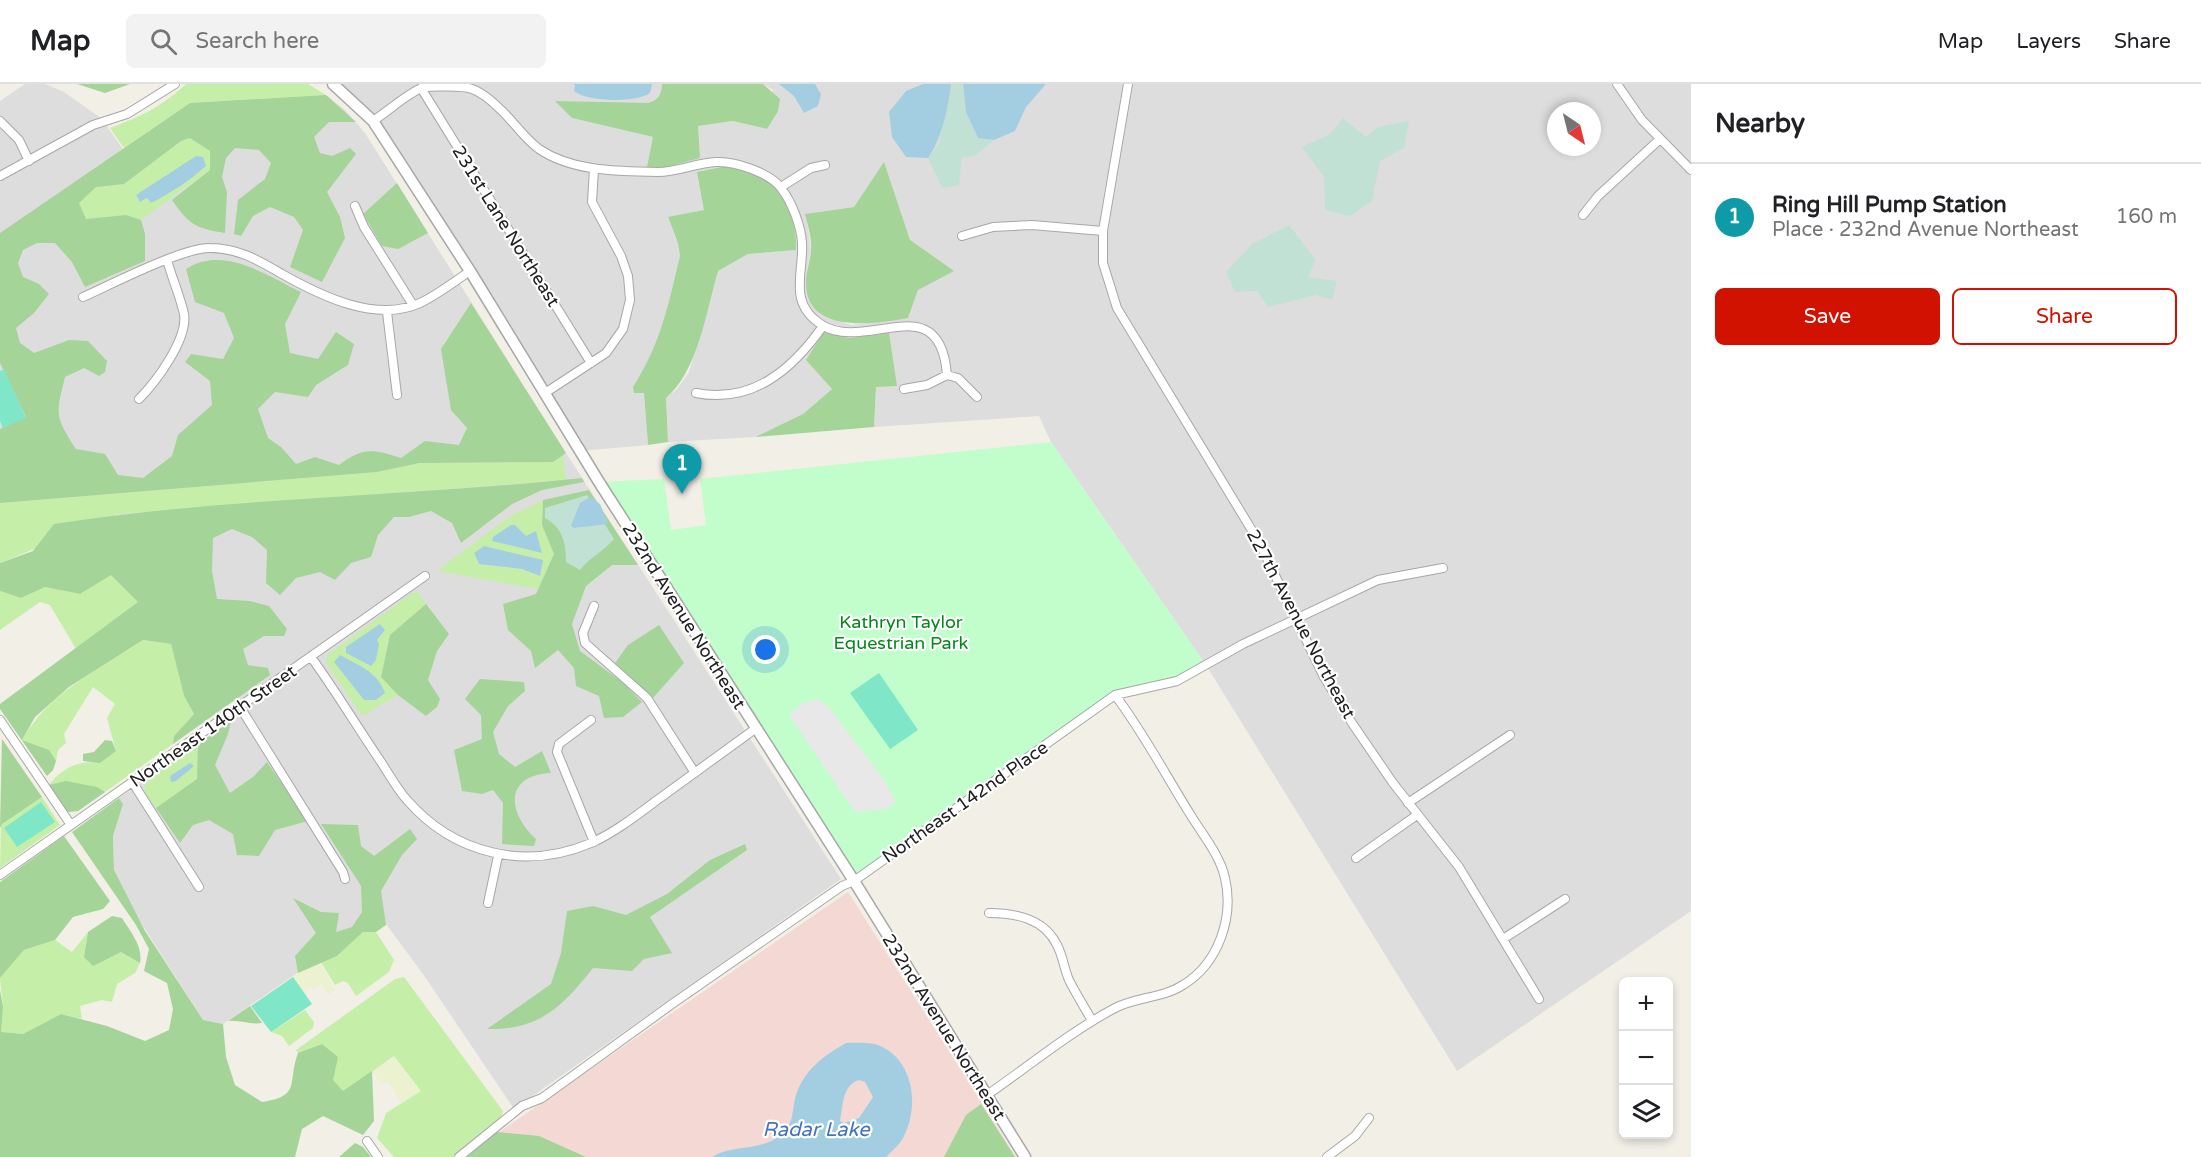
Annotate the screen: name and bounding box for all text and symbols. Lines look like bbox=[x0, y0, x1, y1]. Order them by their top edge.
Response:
search box bbox=[126, 14, 546, 68]
text: Map bbox=[30, 24, 90, 58]
icon: search bbox=[147, 25, 180, 58]
text: Search here bbox=[195, 28, 319, 54]
text: Map bbox=[1938, 29, 1983, 54]
text: Layers bbox=[2016, 29, 2081, 54]
text: Share bbox=[2114, 29, 2171, 54]
north arrow bbox=[1547, 102, 1601, 156]
text: Nearby bbox=[1715, 108, 1805, 139]
street label: 231st Lane Northeast bbox=[447, 141, 565, 311]
text: Ring Hill Pump Station bbox=[1772, 192, 2007, 218]
text: 1 bbox=[1728, 205, 1741, 229]
text: 160 m bbox=[2116, 205, 2177, 229]
text: Place · 232nd Avenue Northeast bbox=[1772, 218, 2079, 242]
button: Save bbox=[1715, 288, 1940, 345]
button: Share bbox=[1952, 288, 2177, 345]
pin: 1 bbox=[662, 444, 702, 494]
street label: 232nd Avenue Northeast bbox=[618, 519, 751, 713]
street label: 227th Avenue Northeast bbox=[1242, 526, 1360, 722]
park label: Kathryn Taylor Equestrian Park bbox=[834, 611, 969, 654]
your location bbox=[751, 635, 780, 664]
street label: Northeast 140th Street bbox=[126, 660, 301, 792]
street label: Northeast 142nd Place bbox=[878, 736, 1052, 868]
street label: 232nd Avenue Northeast bbox=[878, 930, 1011, 1124]
map controls bbox=[1619, 977, 1673, 1139]
button: + bbox=[1619, 977, 1673, 1031]
button: − bbox=[1619, 1031, 1673, 1085]
button: layers bbox=[1619, 1085, 1673, 1139]
water label: Radar Lake bbox=[763, 1118, 871, 1142]

